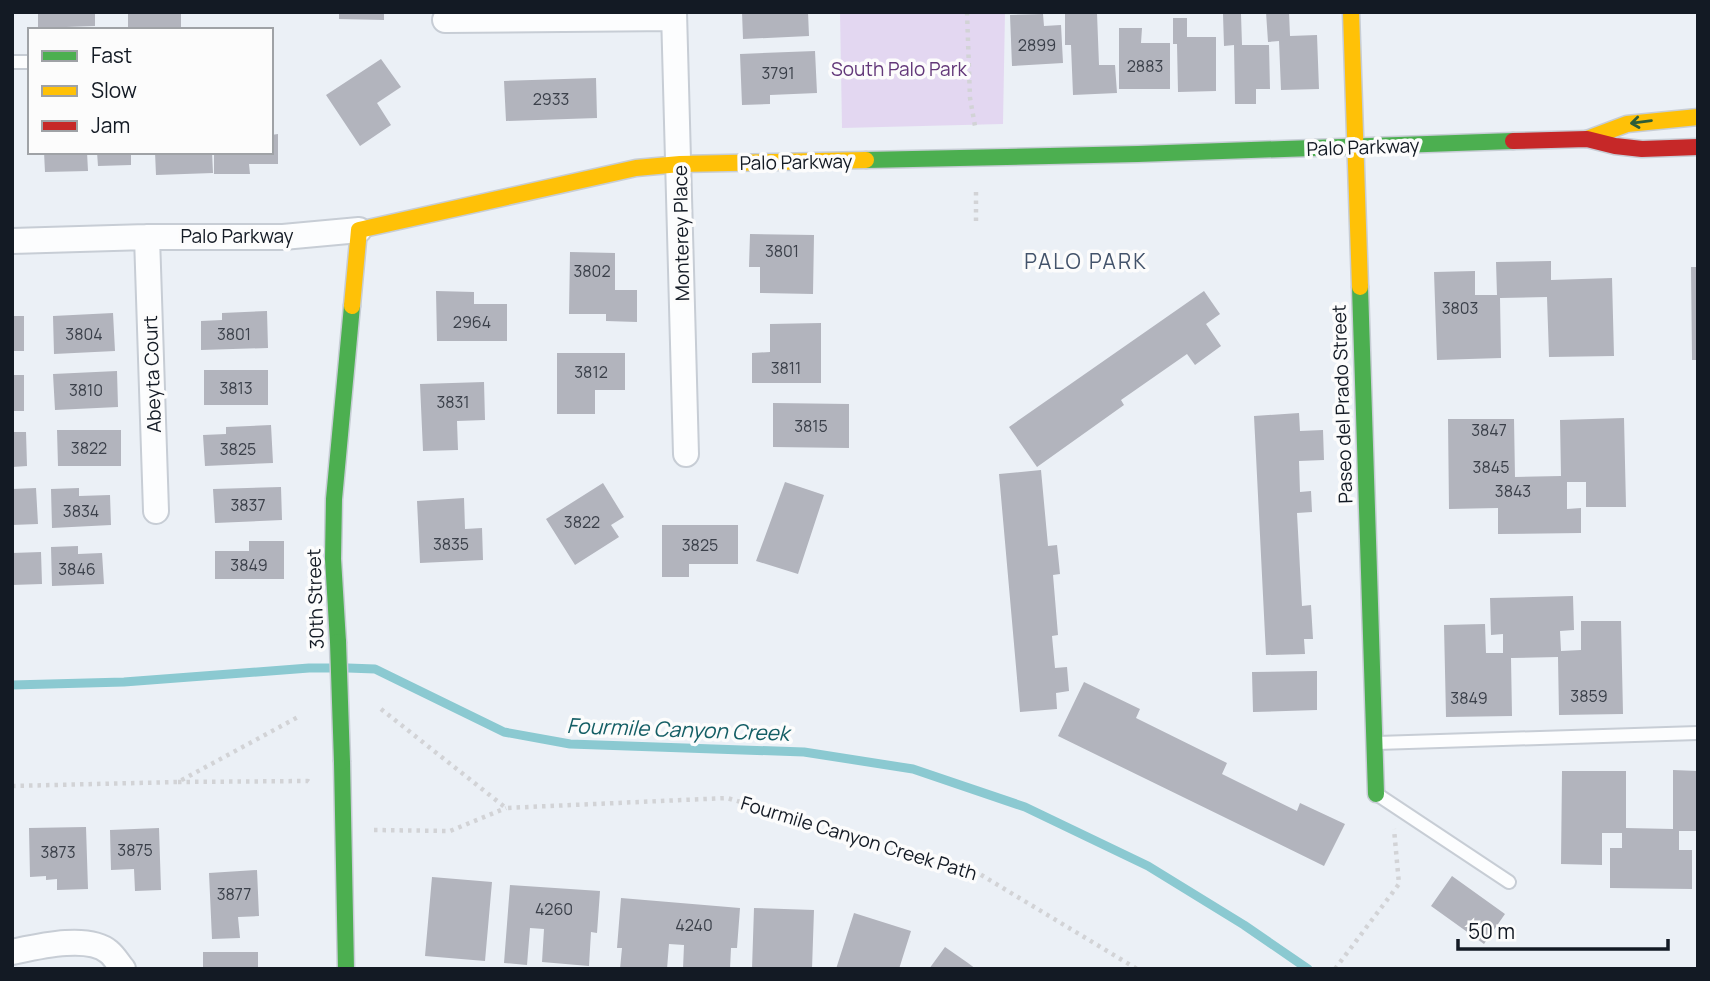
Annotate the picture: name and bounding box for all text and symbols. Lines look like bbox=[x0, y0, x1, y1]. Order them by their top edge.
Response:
legend bbox=[28, 28, 273, 154]
house number: 2899 bbox=[1018, 34, 1056, 56]
text: Fast bbox=[91, 41, 132, 69]
house number: 2883 bbox=[1127, 55, 1163, 77]
park label: South Palo Park bbox=[831, 56, 968, 82]
house number: 3791 bbox=[761, 62, 795, 84]
text: Slow bbox=[91, 76, 137, 104]
house number: 2933 bbox=[533, 88, 569, 110]
text: Jam bbox=[91, 111, 130, 139]
one-way arrow bbox=[1630, 116, 1653, 129]
street label: Palo Parkway bbox=[1306, 132, 1420, 162]
street label: Palo Parkway bbox=[739, 148, 853, 176]
street label: Monterey Place bbox=[667, 165, 695, 301]
street label: Palo Parkway bbox=[181, 223, 293, 249]
house number: 3801 bbox=[765, 240, 799, 262]
district label: PALO PARK bbox=[1024, 247, 1148, 275]
house number: 3802 bbox=[573, 260, 611, 282]
house number: 3803 bbox=[1442, 297, 1478, 319]
street label: Paseo del Prado Street bbox=[1326, 304, 1358, 504]
house number: 2964 bbox=[453, 311, 491, 333]
street label: Abeyta Court bbox=[137, 315, 167, 433]
house number: 3804 bbox=[65, 323, 103, 345]
house number: 3801 bbox=[217, 323, 251, 345]
house number: 3811 bbox=[771, 357, 801, 379]
house number: 3812 bbox=[574, 361, 608, 383]
house number: 3813 bbox=[219, 377, 253, 399]
house number: 3810 bbox=[69, 379, 103, 401]
house number: 3831 bbox=[436, 391, 470, 413]
house number: 3815 bbox=[794, 415, 828, 437]
house number: 3847 bbox=[1471, 419, 1507, 441]
house number: 3822 bbox=[71, 437, 107, 459]
house number: 3825 bbox=[220, 438, 256, 460]
house number: 3845 bbox=[1473, 456, 1509, 478]
house number: 3843 bbox=[1495, 480, 1531, 502]
house number: 3837 bbox=[230, 494, 266, 516]
house number: 3834 bbox=[63, 500, 99, 522]
house number: 3822 bbox=[564, 511, 600, 533]
house number: 3835 bbox=[433, 533, 469, 555]
house number: 3825 bbox=[682, 534, 718, 556]
street label: 30th Street bbox=[300, 548, 330, 650]
house number: 3849 bbox=[230, 554, 268, 576]
house number: 3846 bbox=[58, 558, 96, 580]
house number: 3859 bbox=[1570, 685, 1608, 707]
house number: 3849 bbox=[1450, 687, 1488, 709]
water label: Fourmile Canyon Creek bbox=[566, 711, 792, 747]
street label: Fourmile Canyon Creek Path bbox=[738, 790, 980, 886]
house number: 3875 bbox=[117, 839, 153, 861]
house number: 3873 bbox=[40, 841, 76, 863]
house number: 3877 bbox=[217, 883, 251, 905]
house number: 4260 bbox=[535, 898, 573, 920]
scale bar bbox=[1458, 908, 1668, 952]
house number: 4240 bbox=[675, 914, 713, 936]
text: 50 m bbox=[1468, 917, 1515, 945]

